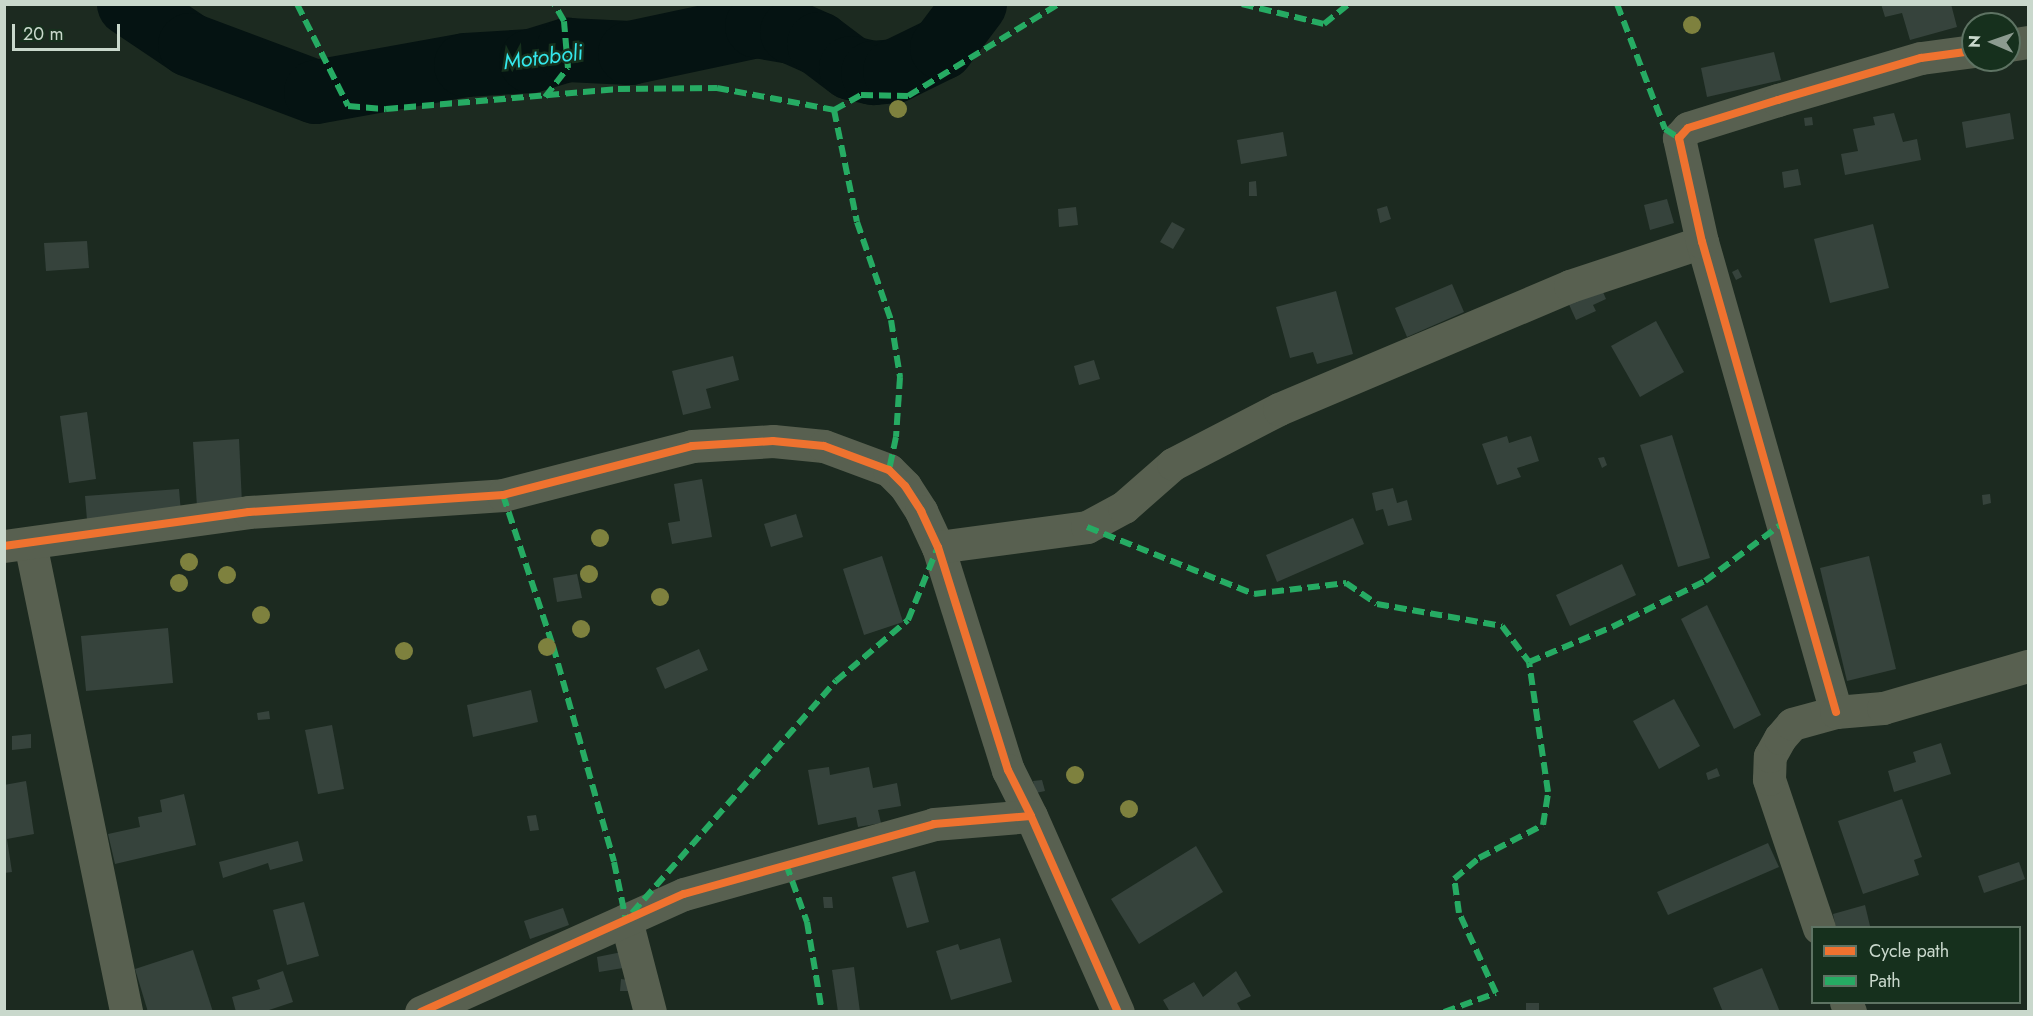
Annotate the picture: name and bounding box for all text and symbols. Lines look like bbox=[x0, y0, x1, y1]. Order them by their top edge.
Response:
scale bar bbox=[15, 12, 123, 50]
north arrow bbox=[1961, 12, 2021, 72]
text: 20 m bbox=[23, 21, 63, 47]
text: N bbox=[1963, 35, 1986, 48]
water label: Motoboli bbox=[502, 39, 584, 75]
legend bbox=[1811, 926, 2021, 1004]
text: Cycle path bbox=[1869, 938, 1949, 964]
text: Path bbox=[1869, 968, 1901, 994]

